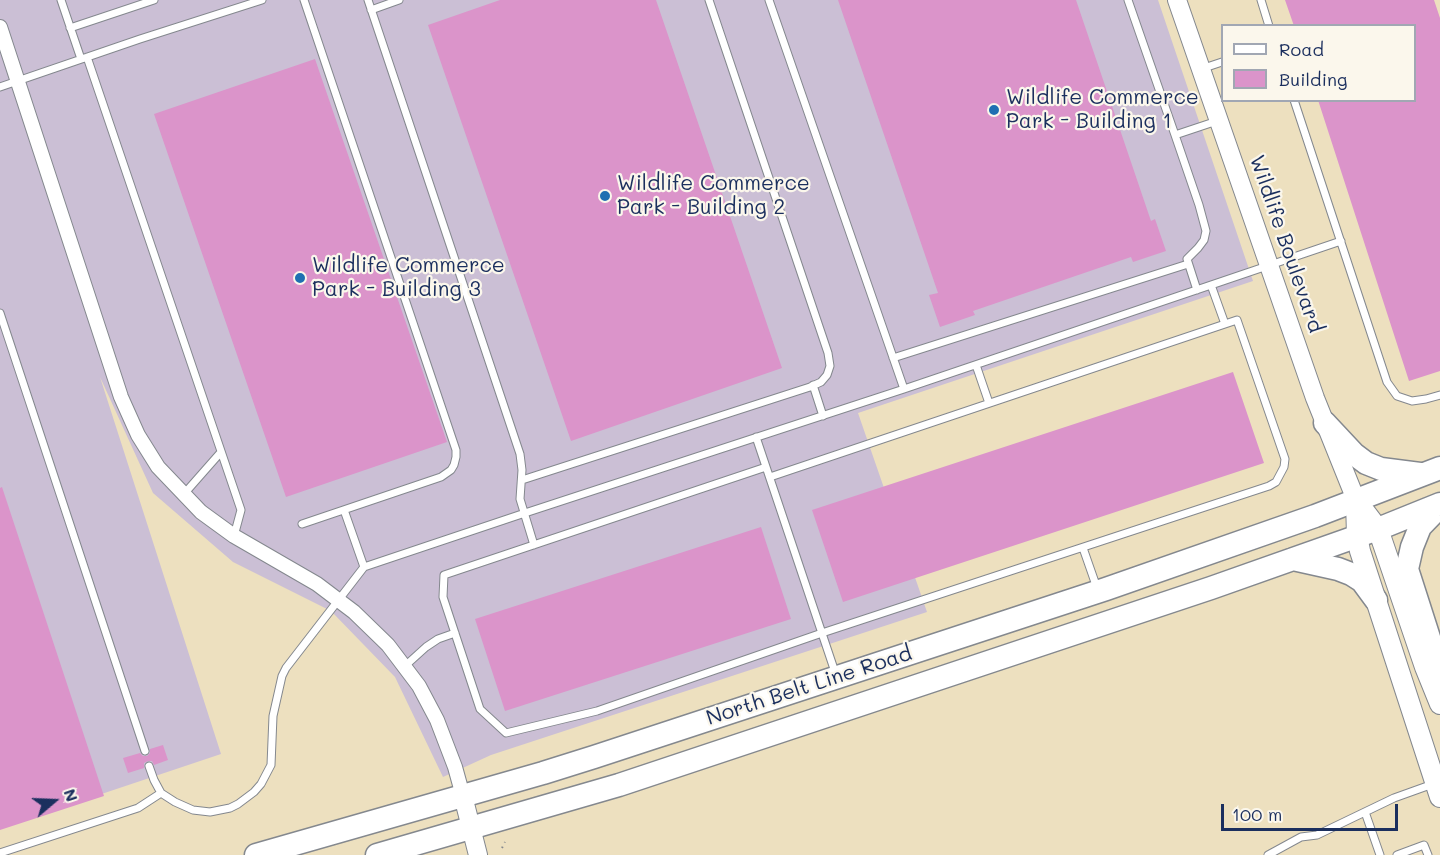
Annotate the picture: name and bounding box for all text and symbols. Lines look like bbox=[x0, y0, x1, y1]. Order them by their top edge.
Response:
legend bbox=[1221, 24, 1416, 102]
text: Road bbox=[1279, 37, 1324, 61]
text: Building bbox=[1279, 67, 1347, 91]
place label: Wildlife Commerce Park - Building 1 bbox=[1006, 85, 1199, 135]
marker: Wildlife Commerce Park - Building 1 bbox=[987, 103, 1001, 117]
street label: Wildlife Boulevard bbox=[1244, 152, 1328, 336]
place label: Wildlife Commerce Park - Building 2 bbox=[617, 171, 810, 221]
marker: Wildlife Commerce Park - Building 2 bbox=[598, 189, 612, 203]
place label: Wildlife Commerce Park - Building 3 bbox=[312, 253, 505, 303]
marker: Wildlife Commerce Park - Building 3 bbox=[293, 271, 307, 285]
street label: North Belt Line Road bbox=[703, 641, 915, 731]
north arrow bbox=[24, 771, 84, 831]
text: N bbox=[60, 786, 83, 804]
scale bar bbox=[1224, 792, 1401, 830]
text: 100 m bbox=[1232, 802, 1282, 826]

